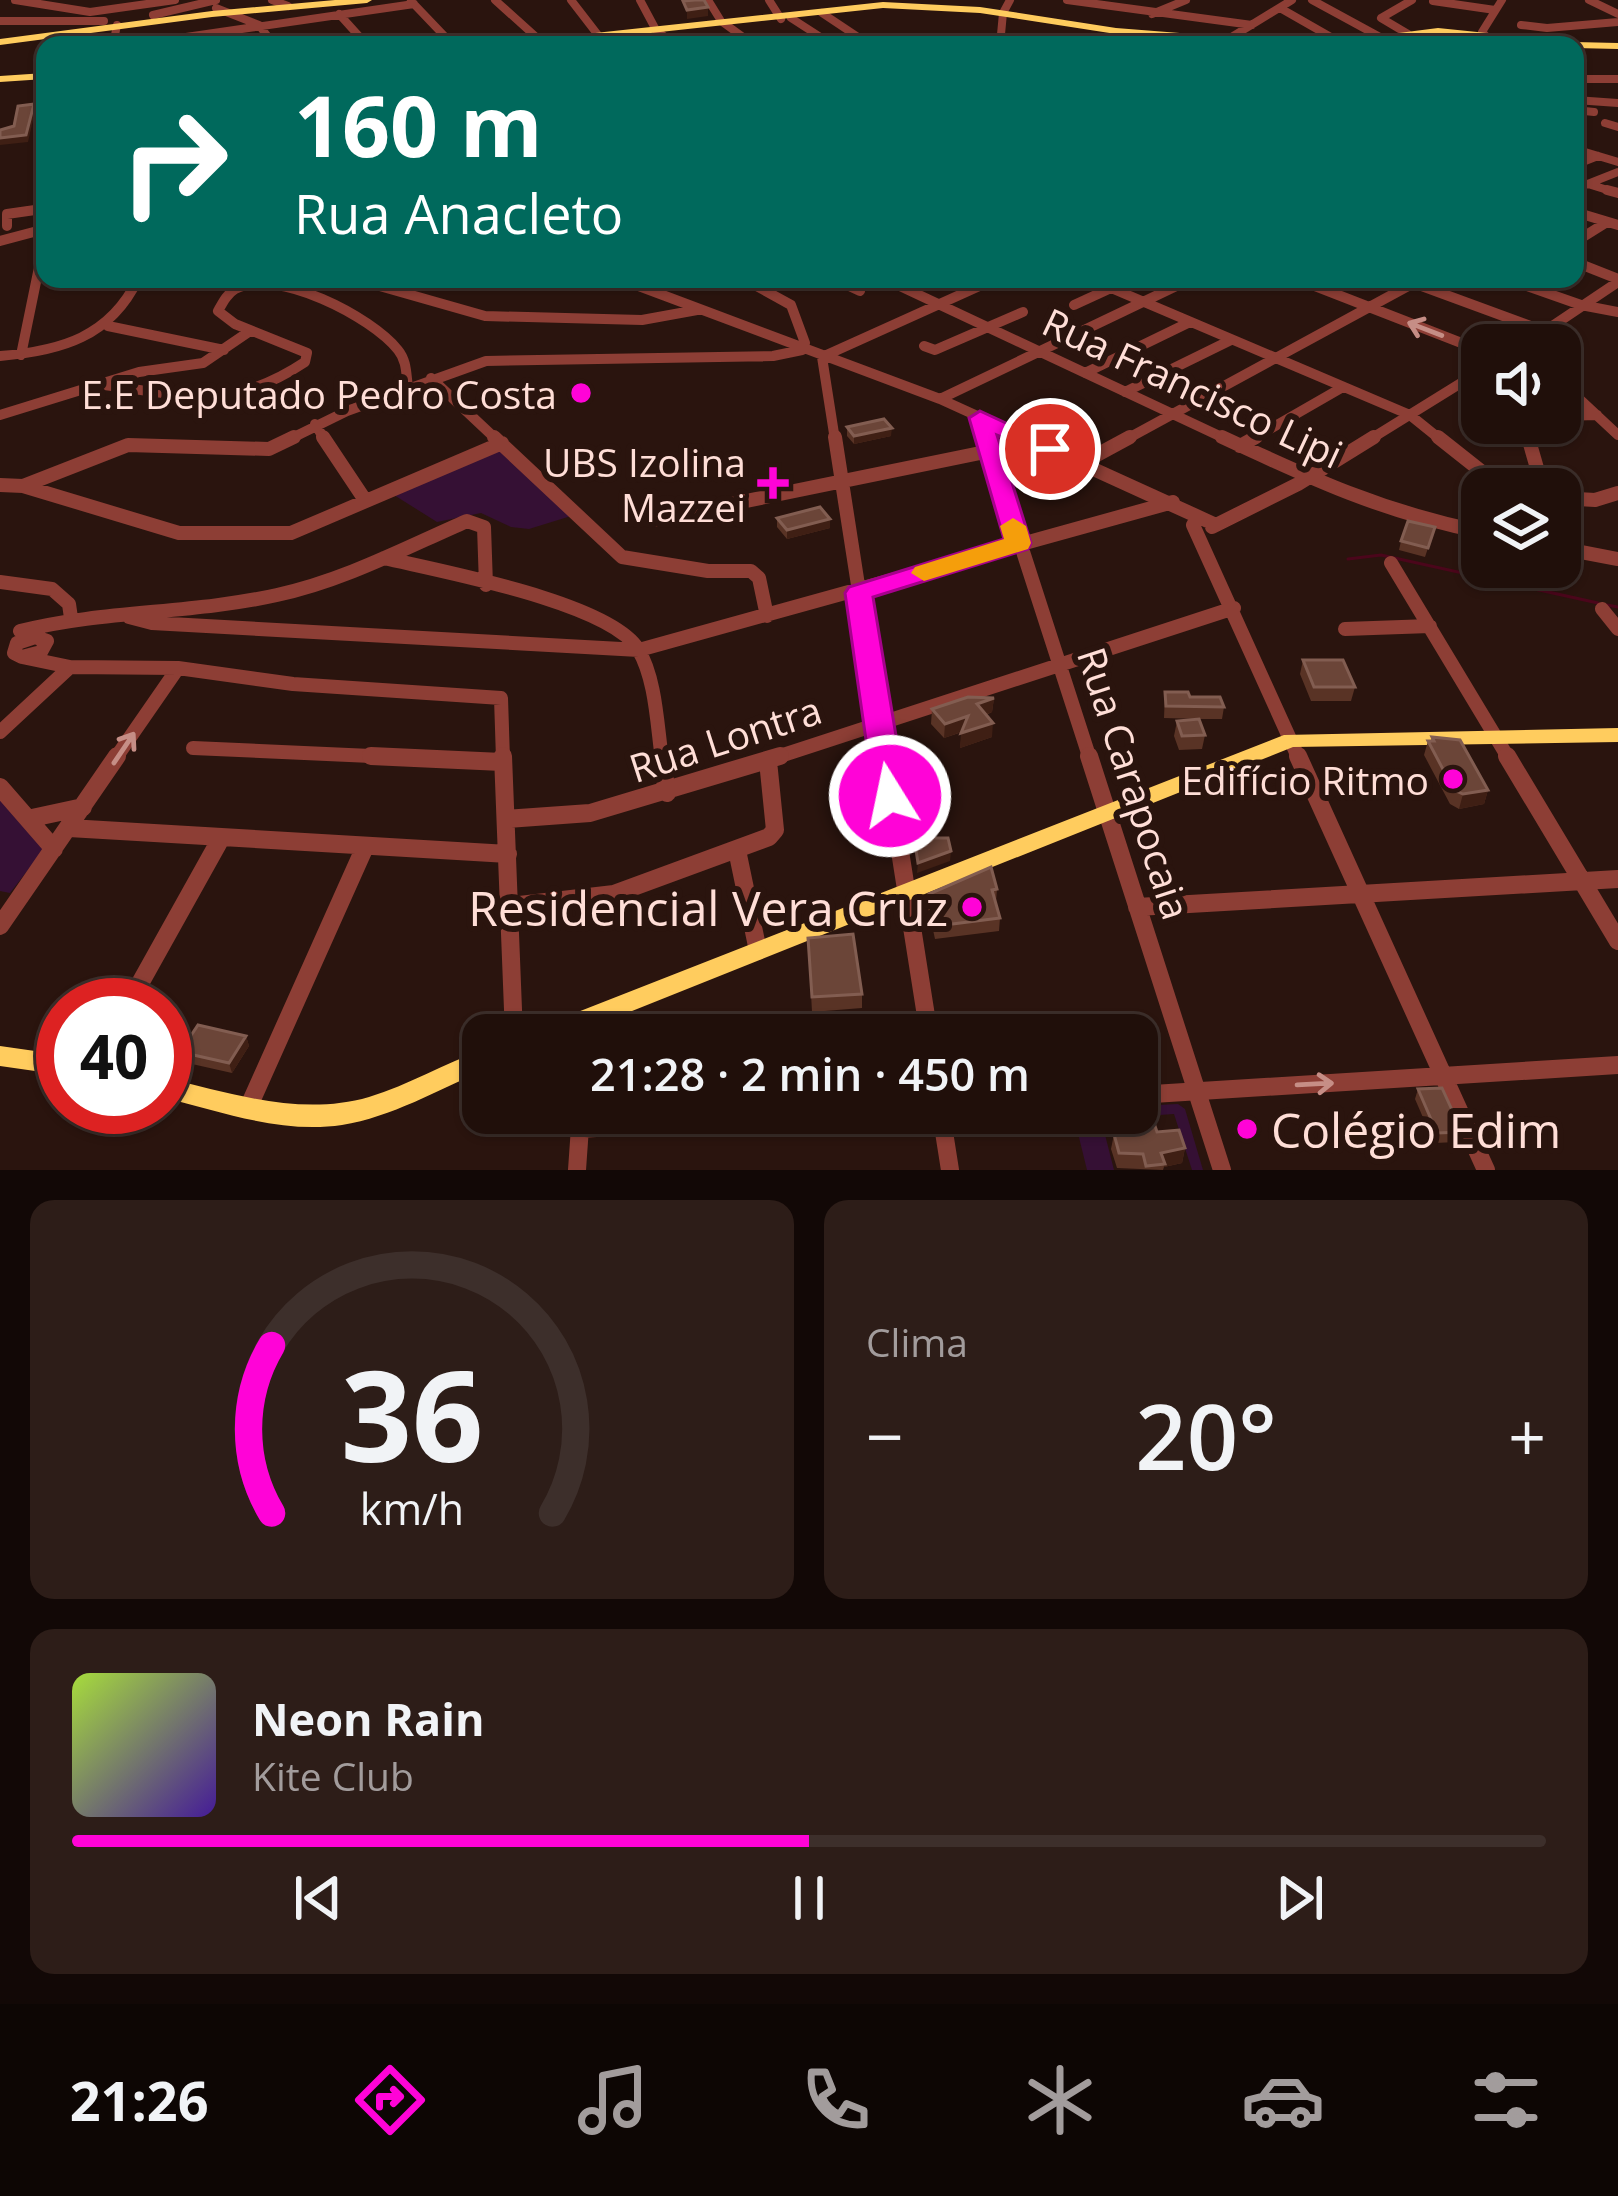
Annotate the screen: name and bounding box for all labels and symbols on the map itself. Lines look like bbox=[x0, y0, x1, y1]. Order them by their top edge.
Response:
street label: Rua Francisco Lipi bbox=[1035, 294, 1351, 480]
one-way arrow bbox=[1408, 316, 1445, 338]
place label: E.E Deputado Pedro Costa bbox=[81, 367, 557, 420]
marker: E.E Deputado Pedro Costa bbox=[568, 380, 594, 406]
pin bbox=[999, 398, 1101, 500]
place label: UBS Izolina Mazzei bbox=[543, 435, 746, 533]
marker: UBS Izolina Mazzei bbox=[757, 467, 789, 499]
street label: Rua Carapocaia bbox=[1066, 640, 1204, 926]
street label: Rua Lontra bbox=[622, 682, 828, 794]
one-way arrow bbox=[111, 731, 136, 765]
position arrow bbox=[827, 733, 953, 859]
place label: Edifício Ritmo bbox=[1181, 753, 1429, 806]
marker: Edifício Ritmo bbox=[1440, 766, 1466, 792]
place label: Residencial Vera Cruz bbox=[468, 875, 948, 940]
marker: Residencial Vera Cruz bbox=[959, 894, 985, 920]
speed limit sign: 40 bbox=[36, 978, 192, 1134]
one-way arrow bbox=[1295, 1072, 1334, 1095]
place label: Colégio Edim bbox=[1271, 1097, 1561, 1162]
marker: Colégio Edim bbox=[1234, 1116, 1260, 1142]

